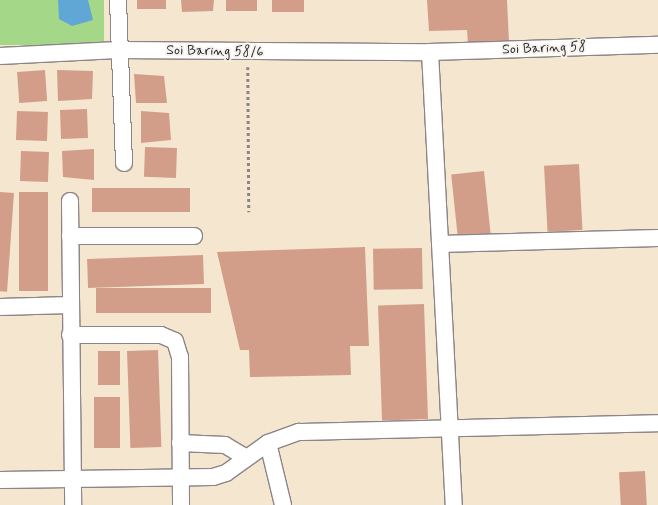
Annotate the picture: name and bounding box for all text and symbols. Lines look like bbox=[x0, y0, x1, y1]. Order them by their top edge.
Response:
street label: Soi Baring 58 bbox=[502, 38, 586, 58]
street label: Soi Baring 58/6 bbox=[167, 42, 263, 60]

